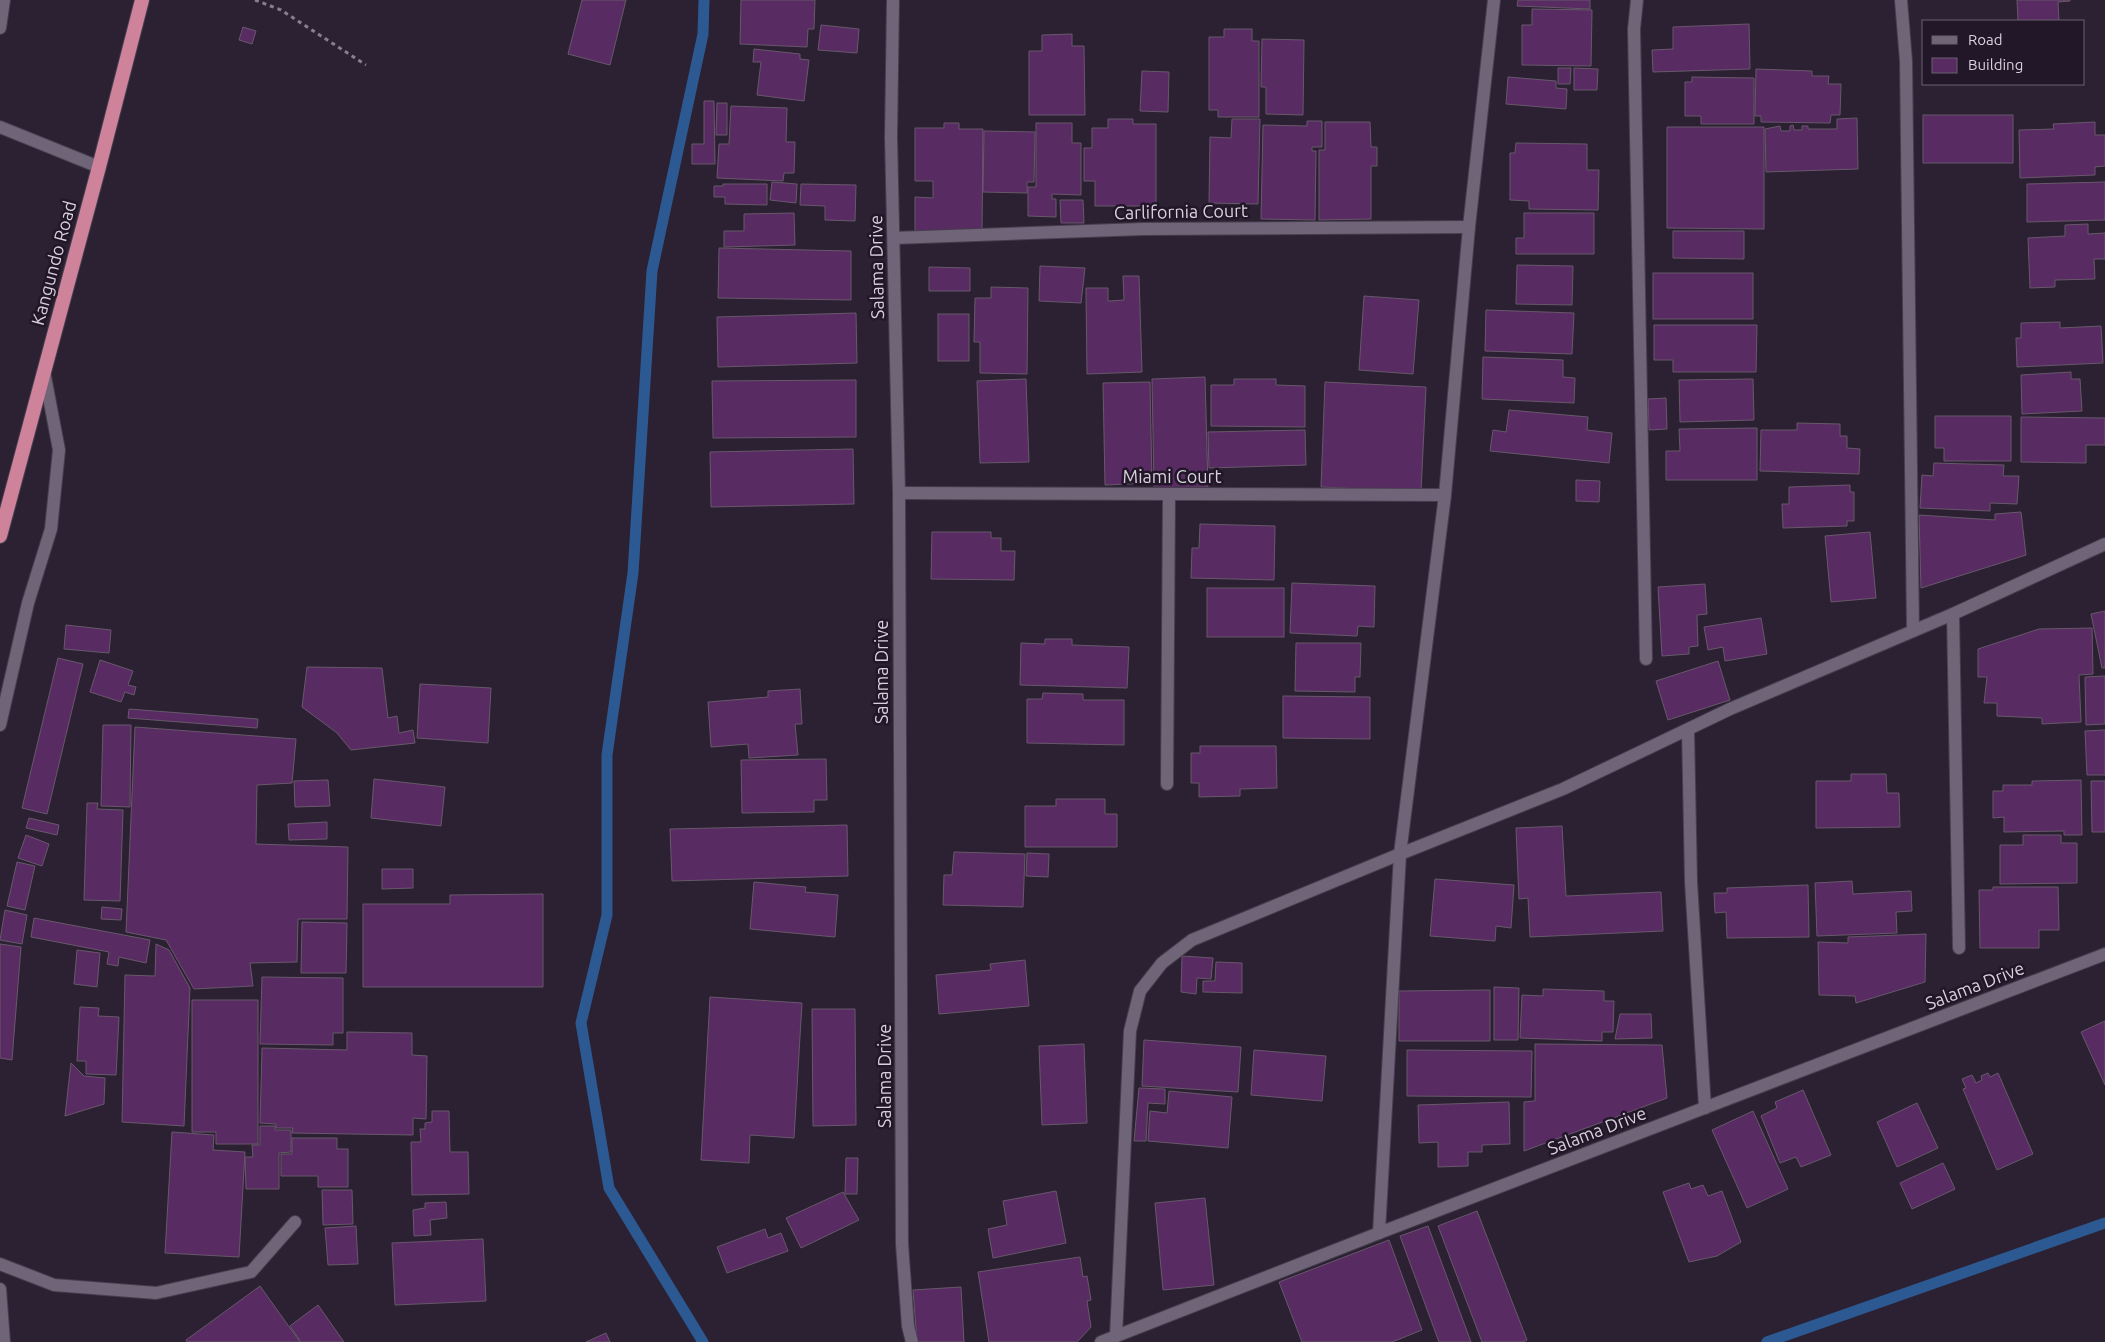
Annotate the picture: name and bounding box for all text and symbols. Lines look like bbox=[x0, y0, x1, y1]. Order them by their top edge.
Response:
legend bbox=[1922, 20, 2085, 85]
text: Road bbox=[1968, 31, 2003, 48]
text: Building bbox=[1968, 56, 2023, 73]
street label: Kangundo Road bbox=[27, 198, 79, 327]
street label: Carlifornia Court bbox=[1114, 200, 1248, 222]
street label: Salama Drive bbox=[865, 215, 887, 319]
street label: Miami Court bbox=[1122, 466, 1222, 486]
street label: Salama Drive bbox=[871, 620, 891, 724]
street label: Salama Drive bbox=[1922, 957, 2027, 1013]
street label: Salama Drive bbox=[874, 1024, 894, 1128]
street label: Salama Drive bbox=[1544, 1102, 1649, 1158]

